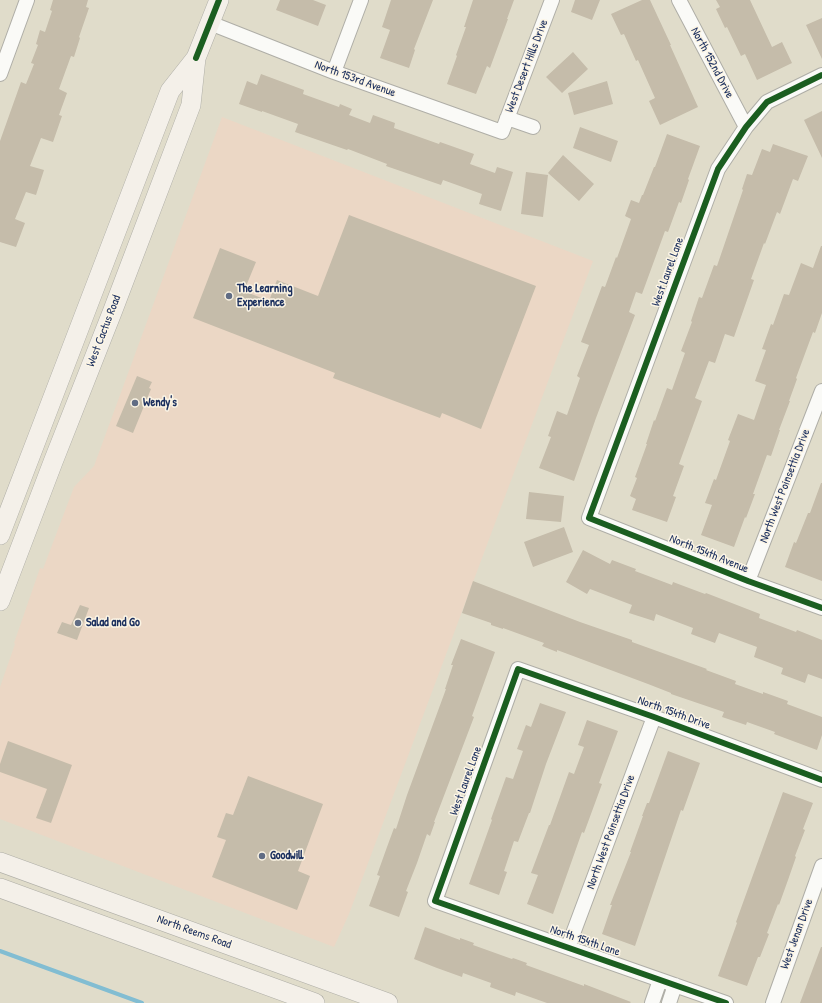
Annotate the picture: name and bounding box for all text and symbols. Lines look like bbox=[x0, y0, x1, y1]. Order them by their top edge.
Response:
street label: West Desert Hills Drive bbox=[503, 17, 551, 115]
street label: North 152nd Drive bbox=[687, 25, 737, 101]
street label: North 153rd Avenue bbox=[313, 58, 397, 100]
street label: West Laurel Lane bbox=[649, 236, 687, 308]
place label: The Learning Experience bbox=[237, 282, 293, 310]
marker: The Learning Experience bbox=[224, 291, 234, 301]
street label: West Cactus Road bbox=[84, 293, 124, 369]
place label: Wendy's bbox=[143, 396, 177, 410]
marker: Wendy's bbox=[130, 398, 140, 408]
street label: North West Poinsettia Drive bbox=[757, 427, 813, 545]
street label: North 154th Avenue bbox=[667, 532, 751, 576]
place label: Salad and Go bbox=[86, 616, 140, 630]
marker: Salad and Go bbox=[73, 618, 83, 628]
street label: North 154th Drive bbox=[636, 693, 712, 733]
street label: West Laurel Lane bbox=[447, 745, 485, 817]
street label: North West Poinsettia Drive bbox=[584, 773, 638, 891]
place label: Goodwill bbox=[270, 849, 304, 863]
marker: Goodwill bbox=[257, 851, 267, 861]
street label: West Jenan Drive bbox=[778, 897, 816, 971]
street label: North Reems Road bbox=[155, 912, 233, 952]
street label: North 154th Lane bbox=[548, 922, 622, 960]

